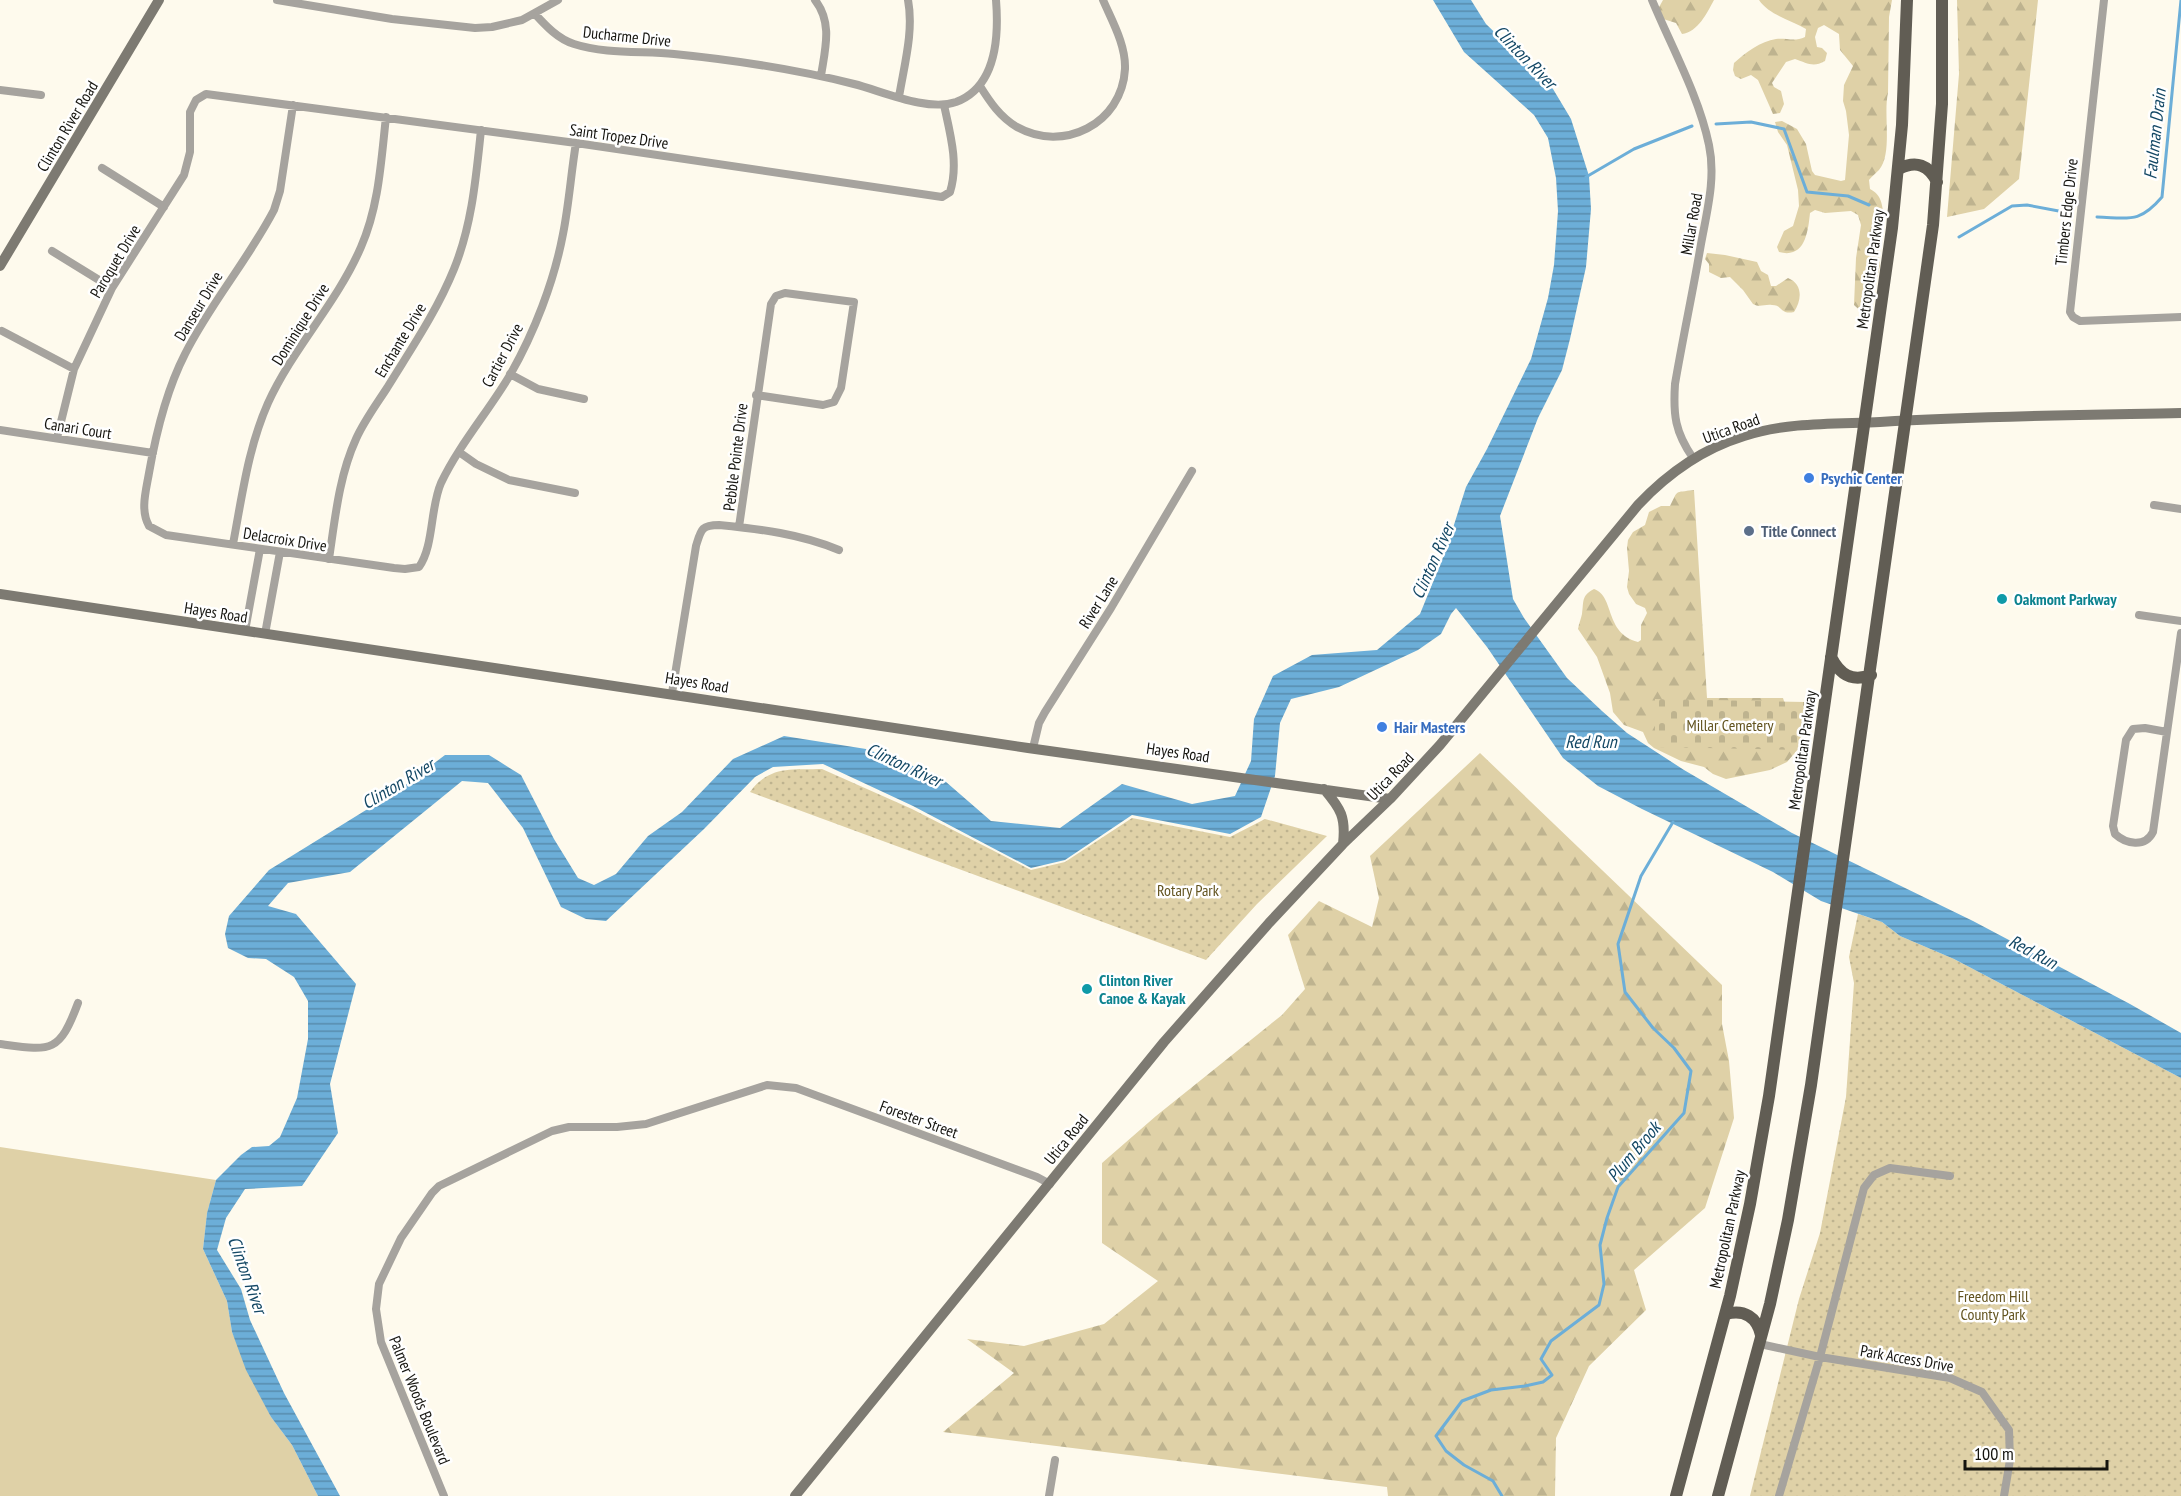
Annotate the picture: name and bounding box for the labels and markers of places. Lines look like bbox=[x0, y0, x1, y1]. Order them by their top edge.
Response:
place label: Psychic Center bbox=[1821, 468, 1902, 488]
marker: Psychic Center bbox=[1802, 471, 1816, 485]
place label: Title Connect bbox=[1761, 521, 1836, 541]
marker: Title Connect bbox=[1742, 524, 1756, 538]
place label: Oakmont Parkway bbox=[2014, 589, 2117, 609]
marker: Oakmont Parkway bbox=[1995, 592, 2009, 606]
place label: Hair Masters bbox=[1394, 717, 1466, 737]
marker: Hair Masters bbox=[1375, 720, 1389, 734]
place label: Clinton River Canoe & Kayak bbox=[1099, 970, 1186, 1008]
marker: Clinton River Canoe & Kayak bbox=[1080, 982, 1094, 996]

